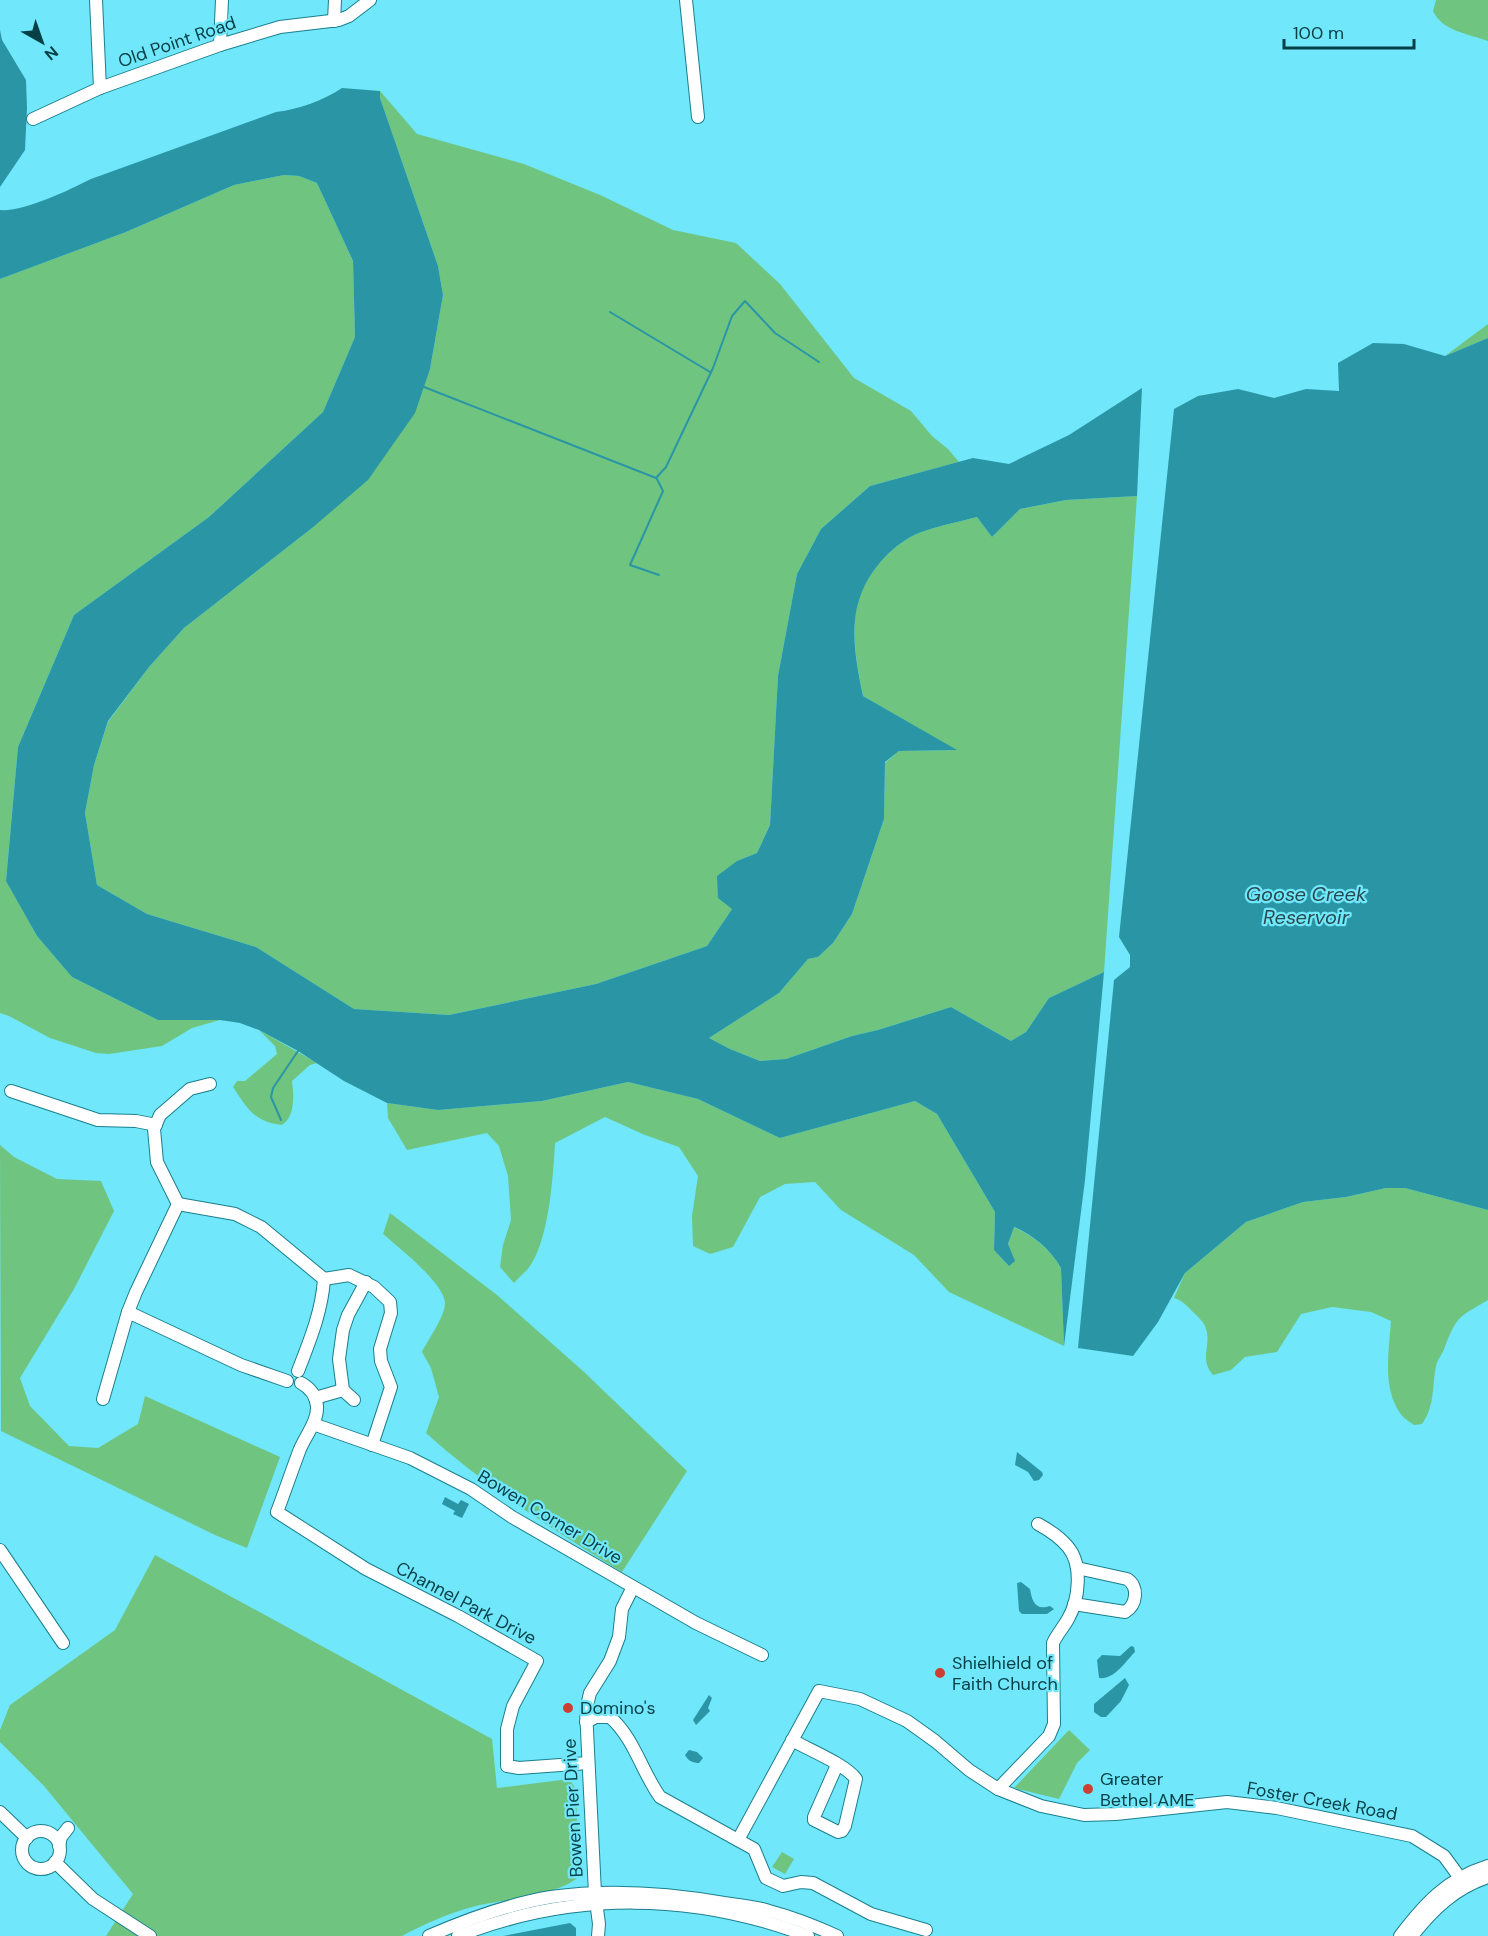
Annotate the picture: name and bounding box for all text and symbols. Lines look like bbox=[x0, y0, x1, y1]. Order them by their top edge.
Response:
street label: Old Point Road bbox=[115, 11, 239, 73]
north arrow bbox=[12, 12, 72, 72]
scale bar bbox=[1284, 12, 1414, 50]
text: 100 m bbox=[1293, 21, 1344, 45]
text: N bbox=[40, 41, 63, 65]
water label: Goose Creek Reservoir bbox=[1246, 881, 1367, 930]
street label: Bowen Corner Drive bbox=[473, 1464, 627, 1570]
street label: Channel Park Drive bbox=[392, 1556, 540, 1650]
place label: Shielhield of Faith Church bbox=[952, 1651, 1058, 1696]
marker: Shielhield of Faith Church bbox=[933, 1666, 947, 1680]
place label: Domino's bbox=[580, 1696, 656, 1720]
marker: Domino's bbox=[561, 1701, 575, 1715]
street label: Bowen Pier Drive bbox=[557, 1738, 589, 1878]
place label: Greater Bethel AME bbox=[1100, 1767, 1194, 1812]
street label: Foster Creek Road bbox=[1245, 1776, 1399, 1826]
marker: Greater Bethel AME bbox=[1081, 1782, 1095, 1796]

